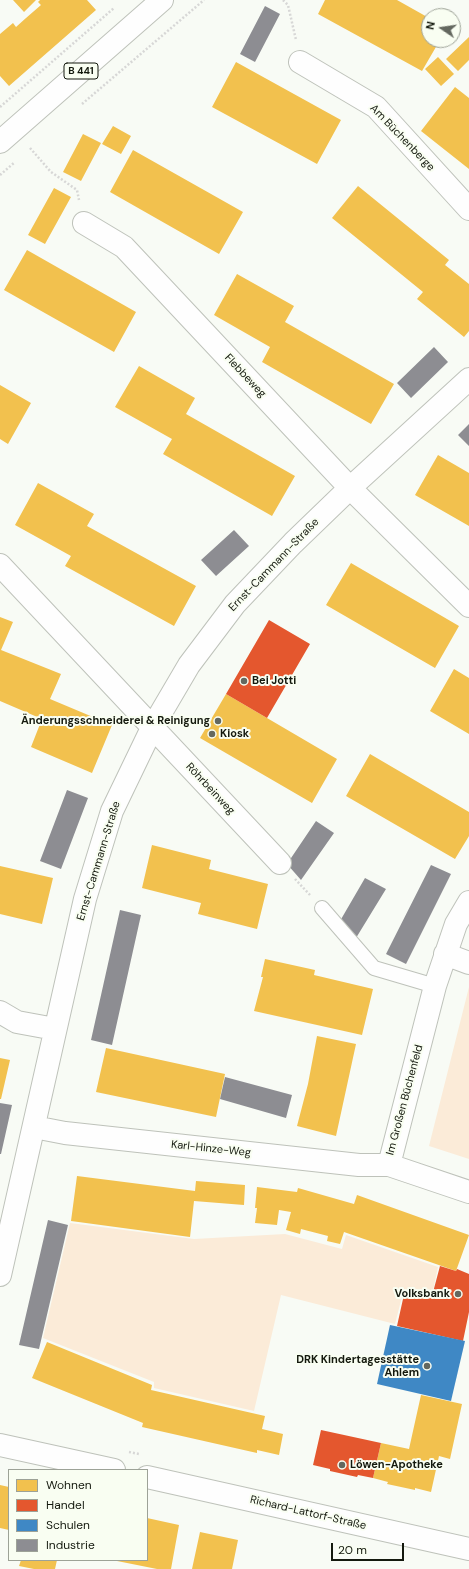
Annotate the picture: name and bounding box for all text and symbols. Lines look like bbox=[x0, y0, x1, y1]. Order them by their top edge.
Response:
north arrow bbox=[421, 8, 461, 48]
text: N bbox=[423, 20, 438, 31]
road number: B 441 bbox=[64, 63, 98, 79]
street label: Am Büchenberge bbox=[367, 102, 437, 174]
street label: Flebbeweg bbox=[221, 351, 269, 401]
street label: Ernst-Cammann-Straße bbox=[226, 516, 322, 614]
place label: Bei Jotti bbox=[252, 674, 296, 688]
marker: Bei Jotti bbox=[239, 676, 249, 686]
place label: Änderungsschneiderei & Reinigung bbox=[21, 714, 210, 728]
marker: Änderungsschneiderei & Reinigung bbox=[213, 716, 223, 726]
place label: Kiosk bbox=[220, 727, 249, 741]
marker: Kiosk bbox=[207, 729, 217, 739]
street label: Röhrbeinweg bbox=[183, 760, 237, 818]
street label: Ernst-Cammann-Straße bbox=[75, 800, 123, 922]
street label: Im Großen Büchenfeld bbox=[384, 1043, 426, 1157]
street label: Karl-Hinze-Weg bbox=[170, 1138, 252, 1160]
place label: Volksbank bbox=[394, 1287, 450, 1301]
marker: Volksbank bbox=[453, 1289, 463, 1299]
place label: DRK Kindertagesstätte Ahlem bbox=[296, 1353, 419, 1379]
marker: DRK Kindertagesstätte Ahlem bbox=[422, 1361, 432, 1371]
place label: Löwen-Apotheke bbox=[350, 1458, 443, 1472]
marker: Löwen-Apotheke bbox=[337, 1460, 347, 1470]
legend bbox=[8, 1469, 148, 1561]
text: Wohnen bbox=[46, 1477, 92, 1493]
street label: Richard-Lattorf-Straße bbox=[249, 1493, 367, 1533]
text: Handel bbox=[46, 1497, 85, 1513]
text: Schulen bbox=[46, 1517, 90, 1533]
scale bar bbox=[333, 1535, 406, 1561]
text: Industrie bbox=[46, 1537, 95, 1553]
text: 20 m bbox=[338, 1542, 367, 1558]

